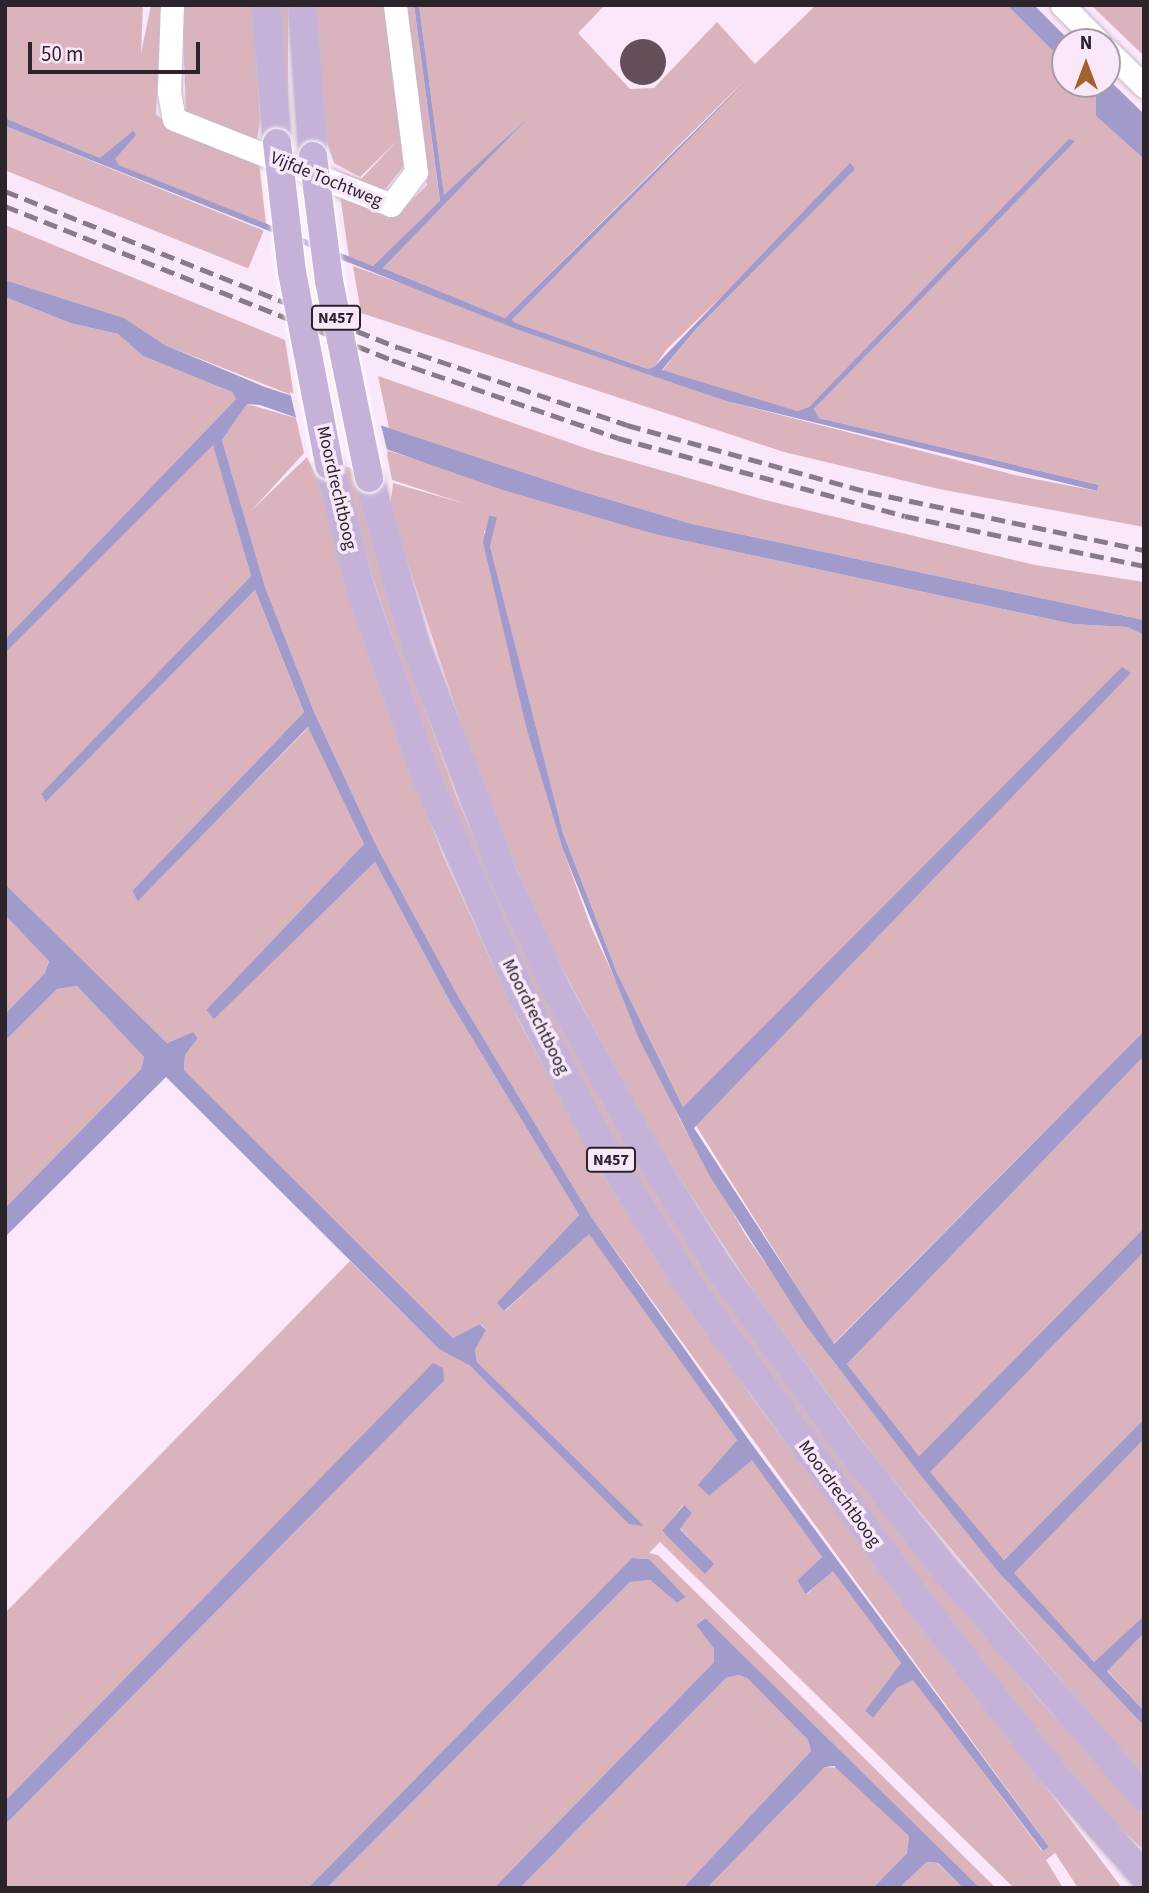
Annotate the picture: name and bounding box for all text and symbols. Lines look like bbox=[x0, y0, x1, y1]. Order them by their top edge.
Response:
scale bar bbox=[32, 28, 203, 72]
north arrow bbox=[1051, 28, 1121, 98]
text: N bbox=[1080, 30, 1092, 57]
text: 50 m bbox=[41, 39, 83, 69]
street label: Vijfde Tochtweg bbox=[267, 148, 385, 212]
road number: N457 bbox=[310, 306, 362, 330]
street label: Moordrechtboog bbox=[311, 424, 361, 552]
street label: Moordrechtboog bbox=[497, 956, 573, 1078]
road number: N457 bbox=[585, 1148, 637, 1172]
street label: Moordrechtboog bbox=[793, 1437, 885, 1551]

